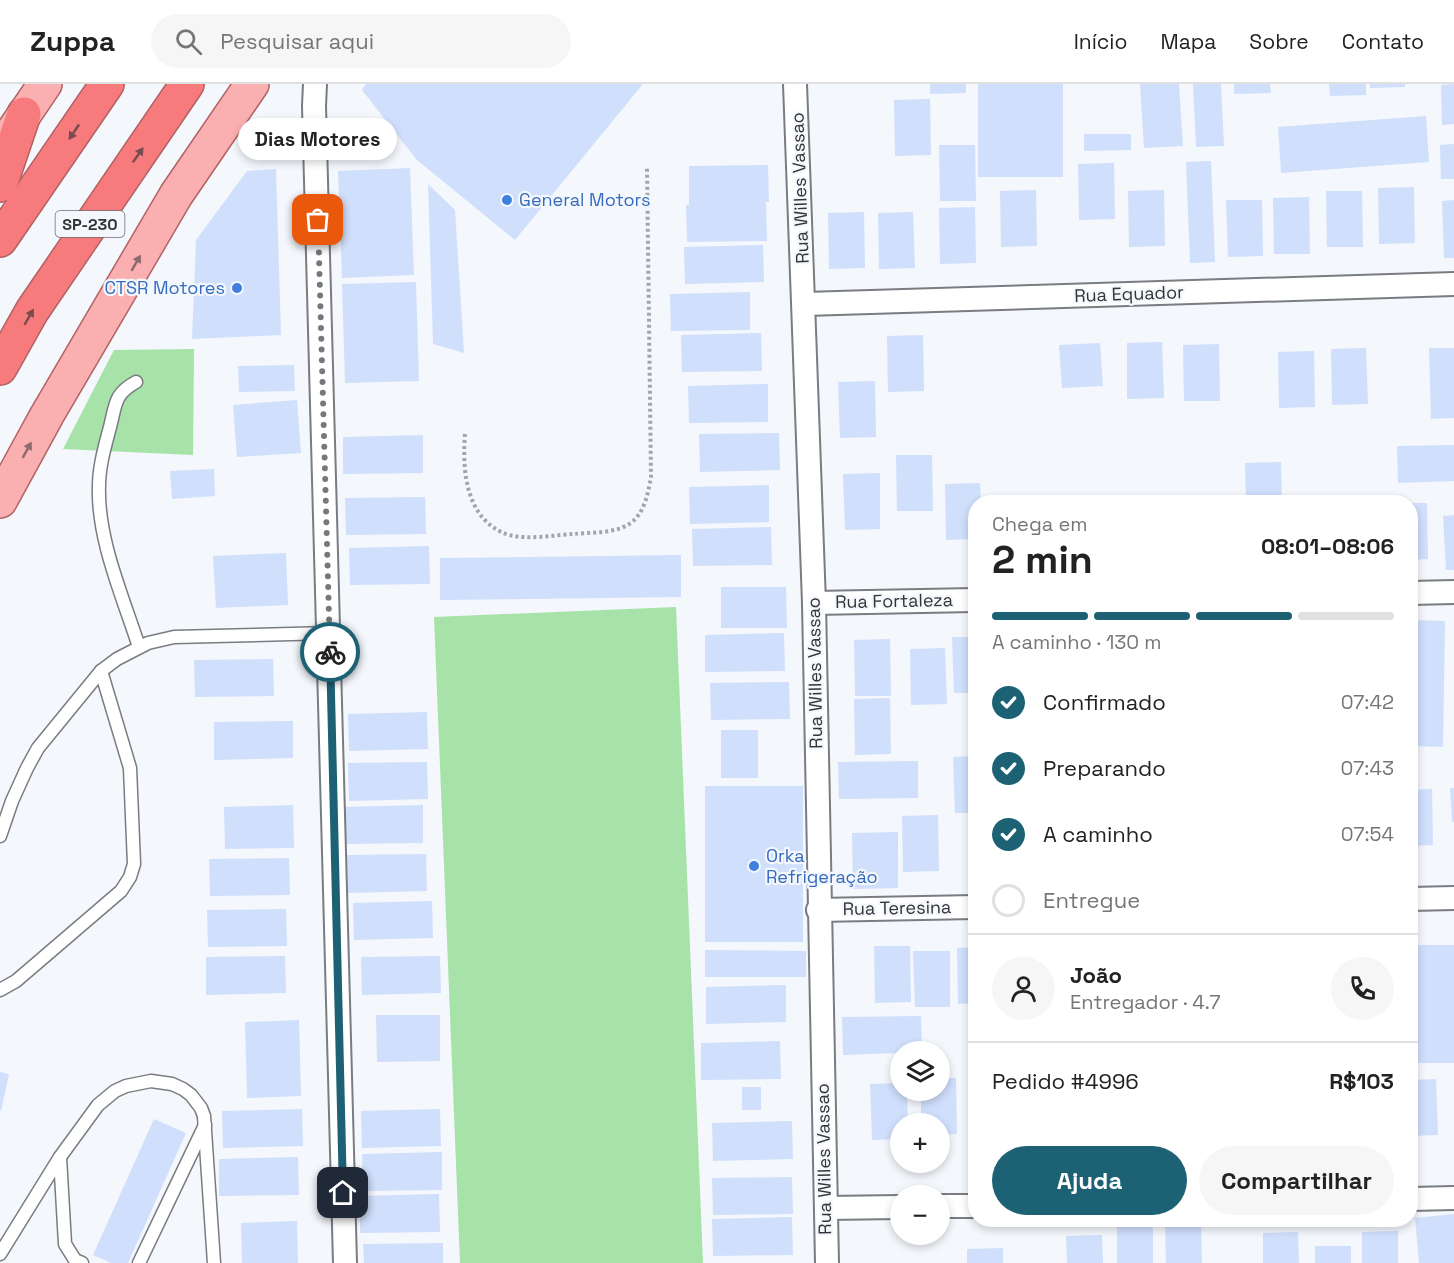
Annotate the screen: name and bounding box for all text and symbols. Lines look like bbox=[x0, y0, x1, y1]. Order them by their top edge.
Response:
search box bbox=[151, 14, 571, 68]
text: Zuppa bbox=[30, 23, 115, 59]
icon: search bbox=[172, 25, 205, 58]
text: Pesquisar aqui bbox=[220, 27, 374, 55]
text: Início bbox=[1074, 28, 1127, 55]
text: Mapa bbox=[1160, 28, 1216, 55]
text: Sobre bbox=[1249, 28, 1309, 55]
text: Contato bbox=[1342, 28, 1424, 55]
street label: Rua Willes Vassao bbox=[785, 112, 814, 264]
callout: Dias Motores bbox=[238, 118, 398, 160]
one-way arrow bbox=[68, 124, 80, 140]
text: Dias Motores bbox=[255, 126, 380, 152]
one-way arrow bbox=[132, 148, 144, 164]
place label: General Motors bbox=[519, 188, 651, 211]
marker: General Motors bbox=[500, 193, 514, 207]
pin bbox=[292, 194, 343, 245]
icon: bag bbox=[301, 203, 334, 236]
road number: SP-230 bbox=[56, 211, 124, 237]
one-way arrow bbox=[131, 254, 141, 271]
place label: CTSR Motores bbox=[104, 276, 225, 299]
street label: Rua Equador bbox=[1074, 280, 1184, 307]
marker: CTSR Motores bbox=[230, 281, 244, 295]
one-way arrow bbox=[24, 308, 34, 325]
one-way arrow bbox=[22, 441, 32, 458]
text: Chega em bbox=[992, 511, 1087, 537]
text: 08:01–08:06 bbox=[1261, 532, 1394, 560]
text: 2 min bbox=[992, 535, 1093, 584]
street label: Rua Fortaleza bbox=[835, 588, 953, 613]
street label: Rua Willes Vassao bbox=[802, 597, 827, 749]
courier bbox=[300, 622, 360, 682]
text: A caminho · 130 m bbox=[992, 629, 1162, 655]
icon: bike bbox=[314, 636, 347, 669]
icon: check bbox=[992, 686, 1025, 719]
text: Confirmado bbox=[1043, 688, 1166, 716]
text: 07:42 bbox=[1341, 689, 1394, 715]
icon: check bbox=[992, 752, 1025, 785]
text: Preparando bbox=[1043, 754, 1166, 782]
text: 07:43 bbox=[1341, 755, 1394, 781]
icon: check bbox=[992, 818, 1025, 851]
text: A caminho bbox=[1043, 820, 1153, 848]
text: 07:54 bbox=[1341, 821, 1394, 847]
place label: Orka Refrigeração bbox=[766, 844, 878, 888]
marker: Orka Refrigeração bbox=[747, 859, 761, 873]
text: Entregue bbox=[1043, 886, 1140, 914]
street label: Rua Teresina bbox=[842, 895, 952, 920]
button: person bbox=[992, 957, 1055, 1020]
button: phone bbox=[1331, 957, 1394, 1020]
text: João bbox=[1070, 961, 1122, 989]
text: Entregador · 4.7 bbox=[1070, 989, 1220, 1015]
map controls bbox=[890, 1041, 950, 1245]
button: layers bbox=[890, 1041, 950, 1101]
text: Pedido #4996 bbox=[992, 1067, 1139, 1095]
text: R$103 bbox=[1329, 1067, 1394, 1095]
street label: Rua Willes Vassao bbox=[811, 1083, 836, 1235]
button: + bbox=[890, 1113, 950, 1173]
button: Ajuda bbox=[992, 1146, 1187, 1215]
button: Compartilhar bbox=[1199, 1146, 1394, 1215]
pin bbox=[317, 1167, 368, 1218]
icon: home bbox=[326, 1176, 359, 1209]
button: − bbox=[890, 1185, 950, 1245]

